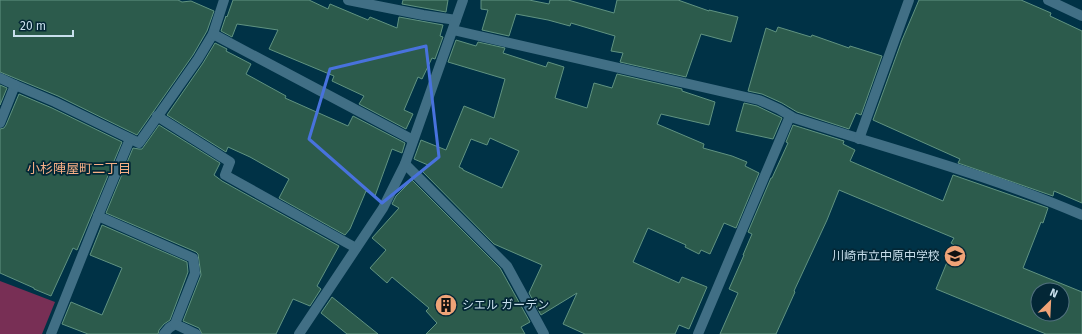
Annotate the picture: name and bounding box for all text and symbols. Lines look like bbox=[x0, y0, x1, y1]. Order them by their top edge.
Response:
scale bar bbox=[14, 12, 73, 38]
text: 20 m bbox=[20, 19, 46, 33]
district label: 小杉陣屋町二丁目 bbox=[27, 161, 131, 176]
school or university icon: 川崎市立中原中学校 bbox=[942, 243, 968, 269]
place label: 川崎市立中原中学校 bbox=[832, 249, 940, 263]
north arrow bbox=[1030, 282, 1070, 322]
text: N bbox=[1048, 286, 1060, 301]
building icon: シエル ガーデン bbox=[433, 292, 459, 318]
place label: シエル ガーデン bbox=[462, 298, 549, 312]

